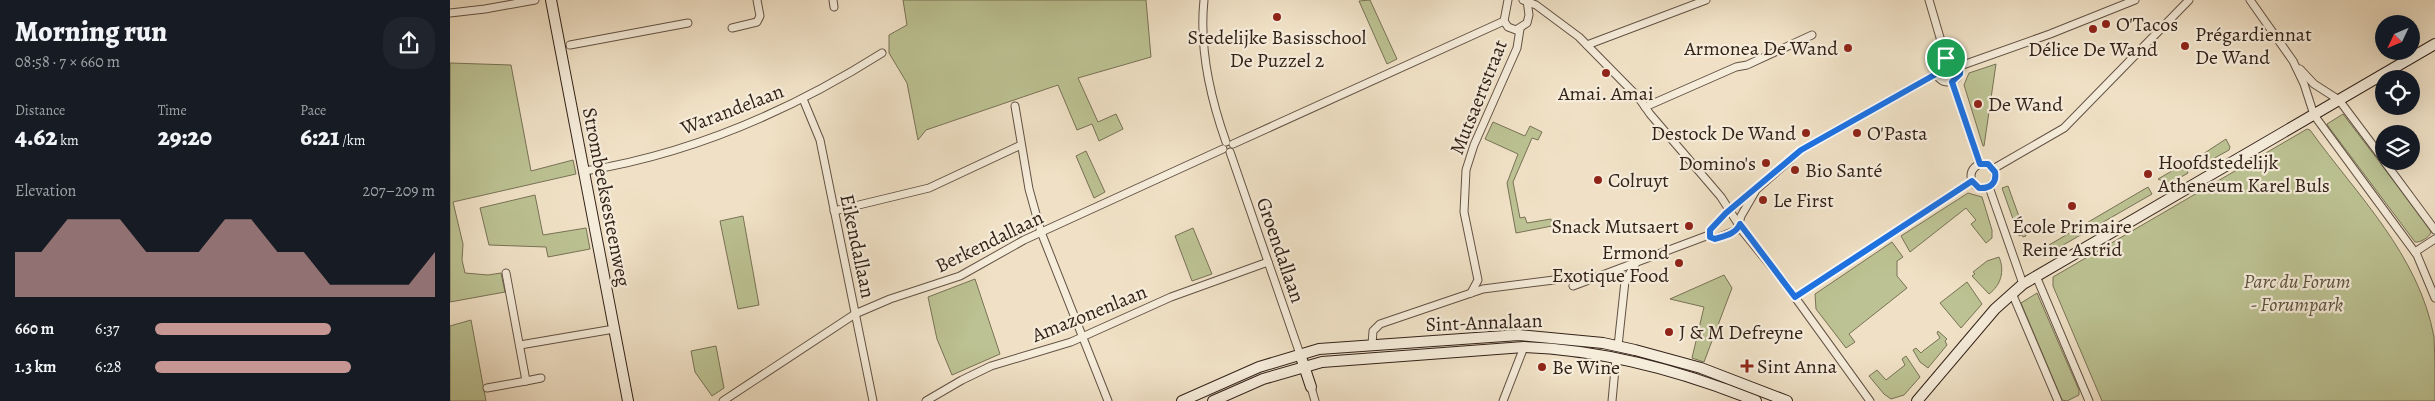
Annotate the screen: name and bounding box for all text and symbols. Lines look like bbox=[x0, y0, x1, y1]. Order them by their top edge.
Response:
marker: Stedelijke Basisschool De Puzzel 2 bbox=[1271, 11, 1283, 23]
place label: O'Tacos bbox=[2116, 11, 2178, 38]
text: Morning run bbox=[15, 13, 167, 51]
north arrow bbox=[2375, 15, 2420, 60]
map controls bbox=[2375, 15, 2420, 170]
button: share bbox=[383, 17, 435, 69]
marker: O'Tacos bbox=[2100, 18, 2112, 30]
place label: Prégardiennat De Wand bbox=[2195, 21, 2312, 71]
marker: Délice De Wand bbox=[2087, 23, 2099, 35]
place label: Stedelijke Basisschool De Puzzel 2 bbox=[1188, 24, 1367, 74]
street label: Mutsaertstraat bbox=[1443, 35, 1514, 159]
place label: Armonea De Wand bbox=[1683, 35, 1838, 62]
place label: Délice De Wand bbox=[2028, 36, 2158, 63]
pin bbox=[1925, 37, 1967, 79]
marker: Prégardiennat De Wand bbox=[2179, 40, 2191, 52]
marker: Armonea De Wand bbox=[1842, 42, 1854, 54]
icon: arrive bbox=[1932, 44, 1960, 72]
text: 08:58 · 7 × 660 m bbox=[15, 51, 120, 73]
marker: Amai. Amai bbox=[1600, 67, 1612, 79]
button: locate bbox=[2375, 70, 2420, 115]
street label: Warandelaan bbox=[676, 77, 788, 142]
place label: Amai. Amai bbox=[1557, 80, 1654, 107]
place label: De Wand bbox=[1988, 91, 2063, 118]
marker: De Wand bbox=[1972, 98, 1984, 110]
text: Distance bbox=[15, 101, 65, 120]
text: Time bbox=[158, 101, 187, 120]
text: Pace bbox=[300, 101, 326, 120]
street label: Strombeeksesteenweg bbox=[576, 105, 637, 289]
text: 4.62 bbox=[15, 120, 57, 154]
text: 29:20 bbox=[158, 120, 212, 154]
text: 6:21 bbox=[300, 120, 339, 154]
place label: Destock De Wand bbox=[1651, 120, 1796, 147]
place label: O'Pasta bbox=[1867, 120, 1928, 147]
button: layers bbox=[2375, 125, 2420, 170]
marker: Destock De Wand bbox=[1800, 127, 1812, 139]
marker: O'Pasta bbox=[1851, 127, 1863, 139]
text: km bbox=[57, 131, 79, 150]
text: /km bbox=[339, 131, 365, 150]
place label: Hoofdstedelijk Atheneum Karel Buls bbox=[2157, 149, 2330, 199]
place label: Domino's bbox=[1678, 150, 1756, 177]
marker: Domino's bbox=[1760, 157, 1772, 169]
place label: Bio Santé bbox=[1805, 157, 1882, 184]
marker: Bio Santé bbox=[1789, 164, 1801, 176]
place label: Colruyt bbox=[1608, 167, 1669, 194]
marker: Hoofdstedelijk Atheneum Karel Buls bbox=[2142, 168, 2154, 180]
marker: Colruyt bbox=[1592, 174, 1604, 186]
text: Elevation bbox=[15, 180, 76, 202]
text: 207–209 m bbox=[363, 180, 435, 202]
place label: Le First bbox=[1773, 187, 1834, 214]
street label: Eikendallaan bbox=[833, 192, 882, 301]
street label: Groendallaan bbox=[1250, 194, 1311, 306]
marker: Le First bbox=[1757, 194, 1769, 206]
marker: École Primaire Reine Astrid bbox=[2066, 200, 2078, 212]
street label: Berkendallaan bbox=[931, 204, 1048, 279]
place label: Snack Mutsaert bbox=[1551, 213, 1679, 240]
place label: École Primaire Reine Astrid bbox=[2012, 213, 2132, 263]
marker: Snack Mutsaert bbox=[1683, 220, 1695, 232]
place label: Ermond Exotique Food bbox=[1552, 239, 1669, 289]
marker: Ermond Exotique Food bbox=[1673, 257, 1685, 269]
park label: Parc du Forum - Forumpark bbox=[2244, 268, 2350, 318]
street label: Amazonenlaan bbox=[1027, 278, 1151, 349]
street label: Sint-Annalaan bbox=[1425, 307, 1543, 338]
text: 660 m bbox=[15, 318, 54, 340]
text: 6:37 bbox=[95, 318, 120, 340]
place label: J & M Defreyne bbox=[1679, 319, 1803, 346]
marker: J & M Defreyne bbox=[1663, 326, 1675, 338]
place label: Sint Anna bbox=[1757, 353, 1838, 380]
place label: Be Wine bbox=[1552, 354, 1620, 381]
text: 1.3 km bbox=[15, 356, 56, 378]
text: 6:28 bbox=[95, 356, 122, 378]
marker: Sint Anna bbox=[1741, 360, 1753, 372]
marker: Be Wine bbox=[1536, 361, 1548, 373]

